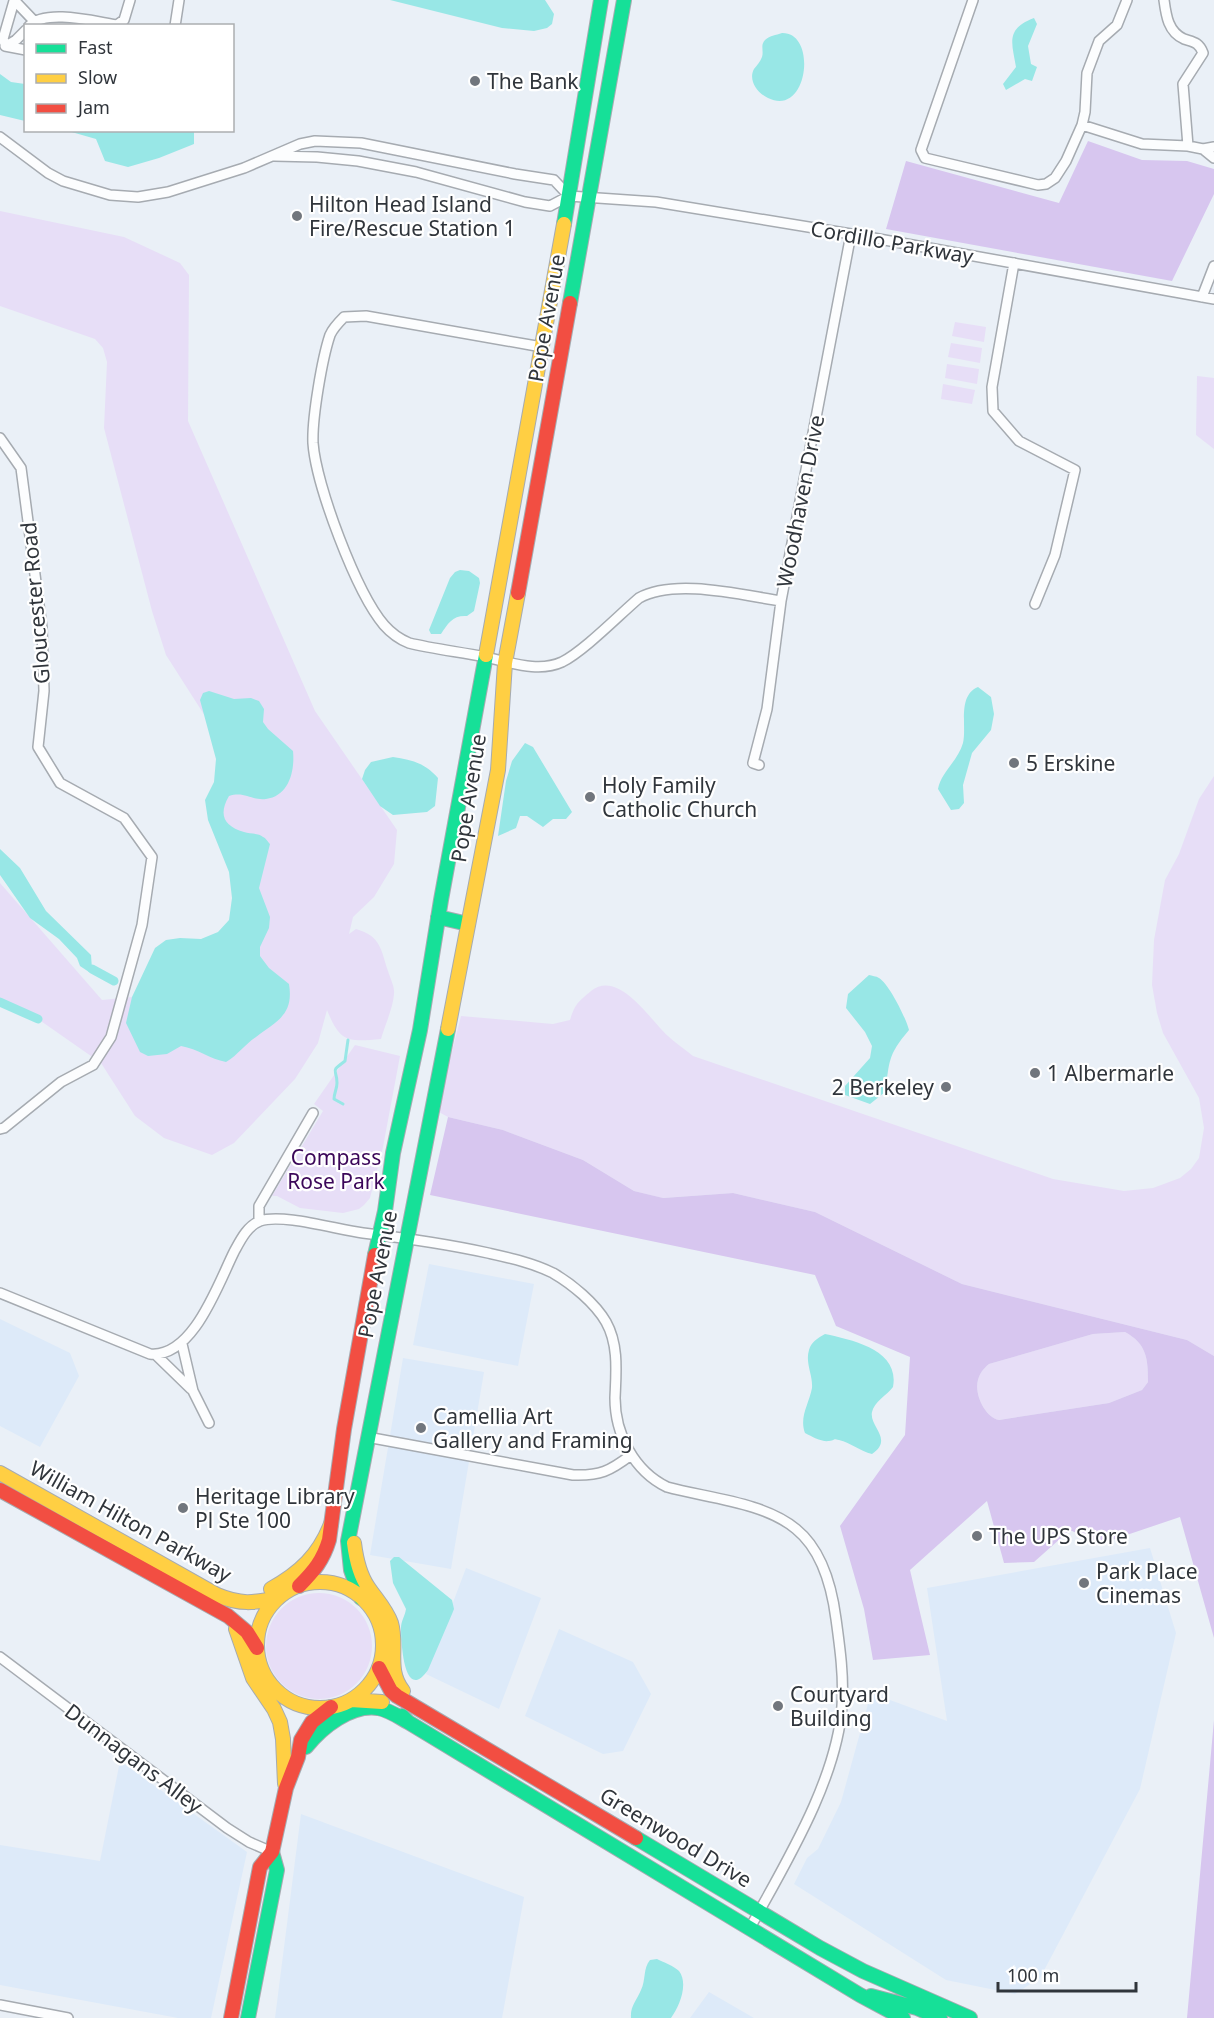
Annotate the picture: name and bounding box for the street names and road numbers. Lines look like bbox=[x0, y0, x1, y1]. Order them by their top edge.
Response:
street label: Cordillo Parkway bbox=[808, 214, 976, 270]
street label: Pope Avenue bbox=[521, 252, 571, 384]
street label: Woodhaven Drive bbox=[770, 412, 830, 590]
street label: Gloucester Road bbox=[14, 521, 56, 685]
street label: Pope Avenue bbox=[444, 732, 492, 864]
street label: Pope Avenue bbox=[351, 1208, 403, 1340]
street label: William Hilton Parkway bbox=[25, 1454, 237, 1588]
street label: Dunnagans Alley bbox=[59, 1697, 209, 1819]
street label: Greenwood Drive bbox=[595, 1781, 757, 1893]

